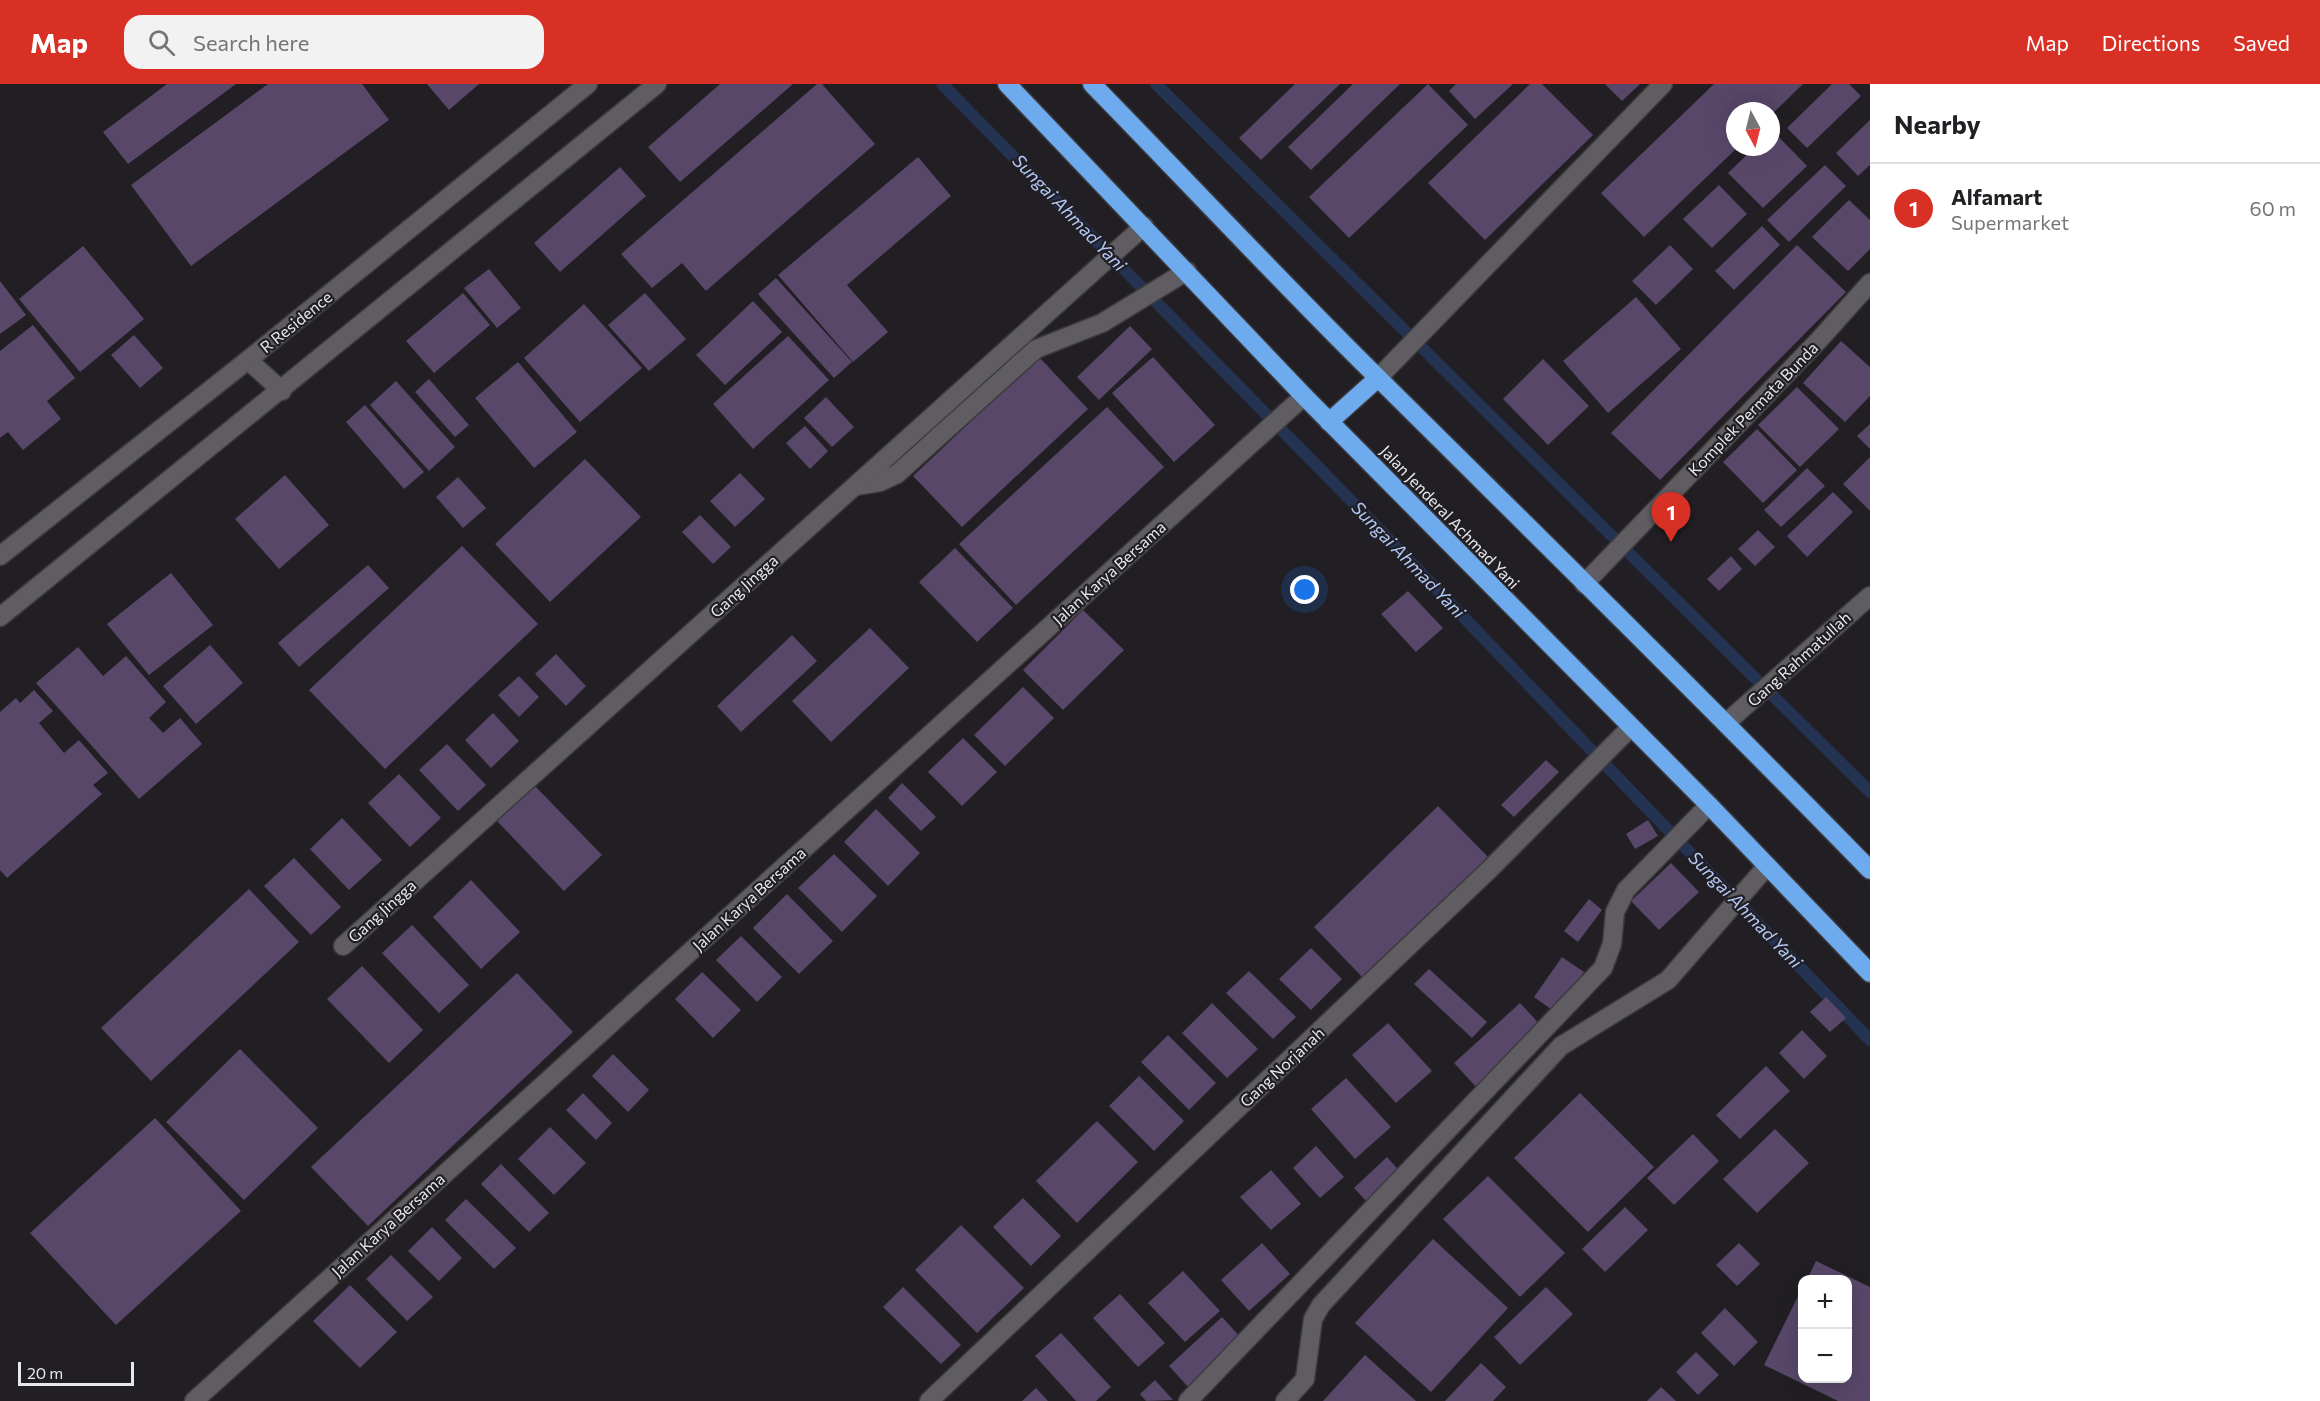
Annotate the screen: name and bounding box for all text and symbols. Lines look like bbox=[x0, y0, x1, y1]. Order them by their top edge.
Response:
search box bbox=[124, 15, 544, 69]
text: Map bbox=[30, 25, 88, 59]
icon: search bbox=[145, 26, 178, 59]
text: Search here bbox=[193, 29, 309, 56]
text: Map bbox=[2026, 30, 2069, 55]
text: Directions bbox=[2102, 30, 2200, 55]
text: Saved bbox=[2233, 30, 2290, 55]
north arrow bbox=[1726, 102, 1780, 156]
text: Nearby bbox=[1894, 108, 1981, 139]
water label: Sungai Ahmad Yani bbox=[1008, 149, 1132, 276]
text: Alfamart bbox=[1951, 183, 2042, 210]
text: 1 bbox=[1909, 196, 1918, 220]
text: 60 m bbox=[2250, 196, 2296, 220]
text: Supermarket bbox=[1951, 210, 2069, 234]
street label: R Residence bbox=[256, 287, 335, 356]
street label: Komplek Permata Bunda bbox=[1684, 338, 1821, 479]
street label: Jalan Jenderal Achmad Yani bbox=[1377, 441, 1524, 592]
pin: 1 bbox=[1652, 492, 1690, 542]
water label: Sungai Ahmad Yani bbox=[1347, 496, 1471, 623]
street label: Jalan Karya Bersama bbox=[1048, 517, 1169, 628]
street label: Gang Jingga bbox=[706, 550, 781, 621]
your location bbox=[1290, 575, 1319, 604]
street label: Gang Rahmatullah bbox=[1743, 607, 1854, 710]
street label: Jalan Karya Bersama bbox=[688, 843, 809, 954]
water label: Sungai Ahmad Yani bbox=[1684, 846, 1808, 973]
street label: Gang Jingga bbox=[344, 875, 419, 946]
street label: Gang Norjanah bbox=[1236, 1023, 1328, 1110]
street label: Jalan Karya Bersama bbox=[327, 1169, 448, 1280]
map controls bbox=[1798, 1275, 1852, 1383]
button: + bbox=[1798, 1275, 1852, 1329]
button: − bbox=[1798, 1329, 1852, 1383]
scale bar bbox=[18, 1359, 134, 1386]
text: 20 m bbox=[27, 1363, 63, 1382]

